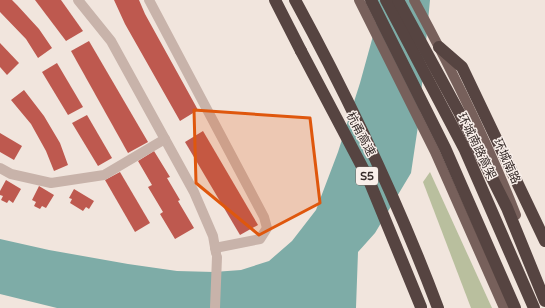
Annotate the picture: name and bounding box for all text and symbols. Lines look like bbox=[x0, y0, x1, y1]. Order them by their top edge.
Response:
street label: 杭甬高速 bbox=[344, 110, 378, 158]
street label: 环城南路高架 bbox=[455, 111, 499, 181]
street label: 环城南路 bbox=[491, 136, 523, 186]
road number: S5 bbox=[356, 167, 378, 185]

